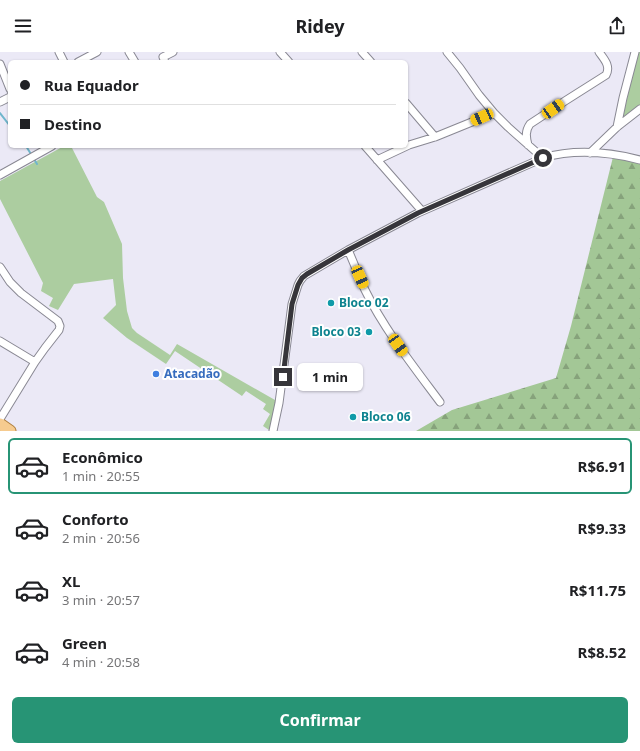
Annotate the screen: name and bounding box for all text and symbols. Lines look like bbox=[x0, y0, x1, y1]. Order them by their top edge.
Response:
text: Ridey bbox=[295, 14, 345, 38]
icon: menu bbox=[12, 15, 34, 37]
icon: share bbox=[606, 15, 628, 37]
text: Rua Equador bbox=[44, 75, 139, 95]
car bbox=[540, 97, 566, 121]
car bbox=[469, 107, 495, 127]
text: Destino bbox=[44, 114, 102, 134]
route start bbox=[534, 149, 552, 167]
car bbox=[350, 264, 370, 290]
place label: Bloco 02 bbox=[339, 294, 389, 311]
marker: Bloco 02 bbox=[326, 298, 336, 308]
place label: Bloco 03 bbox=[311, 323, 361, 340]
marker: Bloco 03 bbox=[364, 327, 374, 337]
car bbox=[386, 332, 410, 358]
callout: 1 min bbox=[297, 363, 363, 391]
place label: Atacadão bbox=[164, 365, 220, 382]
route end bbox=[274, 368, 292, 386]
text: 1 min bbox=[312, 368, 348, 386]
marker: Atacadão bbox=[151, 369, 161, 379]
place label: Bloco 06 bbox=[361, 408, 411, 425]
marker: Bloco 06 bbox=[348, 412, 358, 422]
text: Econômico bbox=[62, 447, 143, 467]
icon: car bbox=[14, 448, 50, 484]
text: R$6.91 bbox=[578, 456, 626, 476]
text: 1 min · 20:55 bbox=[62, 467, 140, 485]
text: Conforto bbox=[62, 509, 129, 529]
icon: car bbox=[14, 510, 50, 546]
text: R$9.33 bbox=[578, 518, 626, 538]
text: 2 min · 20:56 bbox=[62, 529, 140, 547]
text: XL bbox=[62, 571, 80, 591]
icon: car bbox=[14, 572, 50, 608]
text: R$11.75 bbox=[569, 580, 626, 600]
text: 3 min · 20:57 bbox=[62, 591, 140, 609]
text: Green bbox=[62, 633, 107, 653]
icon: car bbox=[14, 634, 50, 670]
text: R$8.52 bbox=[578, 642, 626, 662]
text: 4 min · 20:58 bbox=[62, 653, 140, 671]
button: Confirmar bbox=[12, 697, 628, 743]

